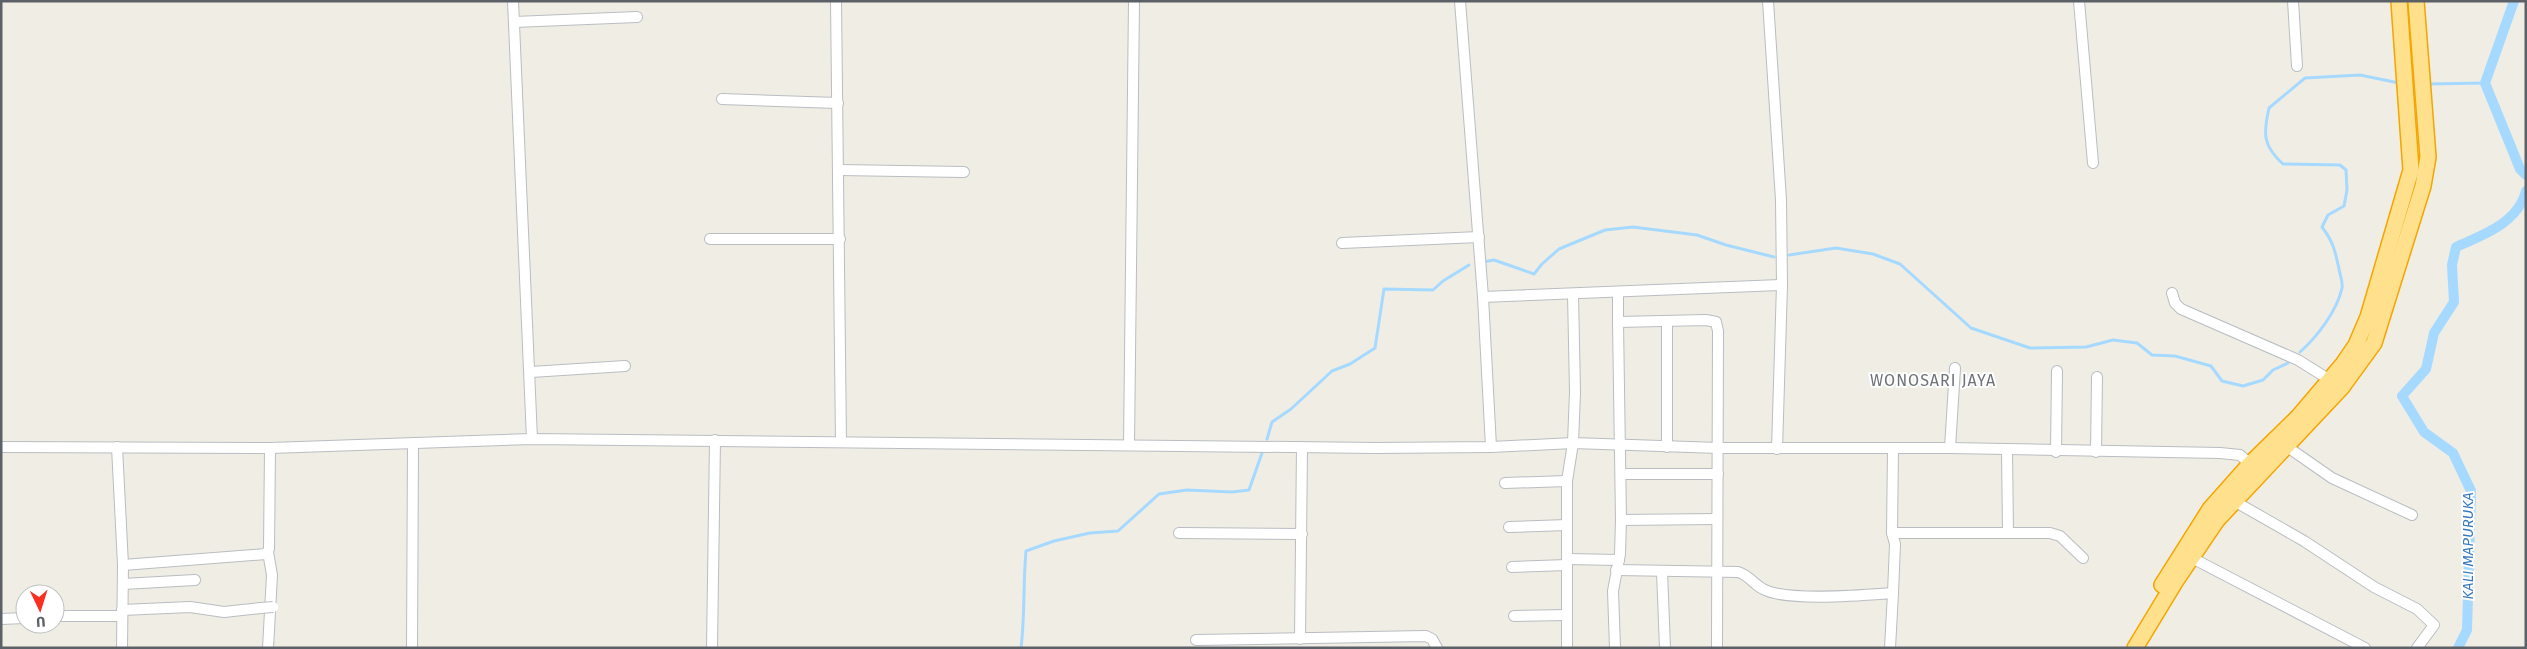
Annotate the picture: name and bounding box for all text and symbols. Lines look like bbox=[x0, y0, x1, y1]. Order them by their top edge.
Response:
district label: WONOSARI JAYA bbox=[1870, 371, 1996, 390]
water label: KALI MAPURUKA bbox=[2459, 492, 2477, 600]
north arrow bbox=[15, 584, 65, 634]
text: U bbox=[36, 613, 46, 630]

